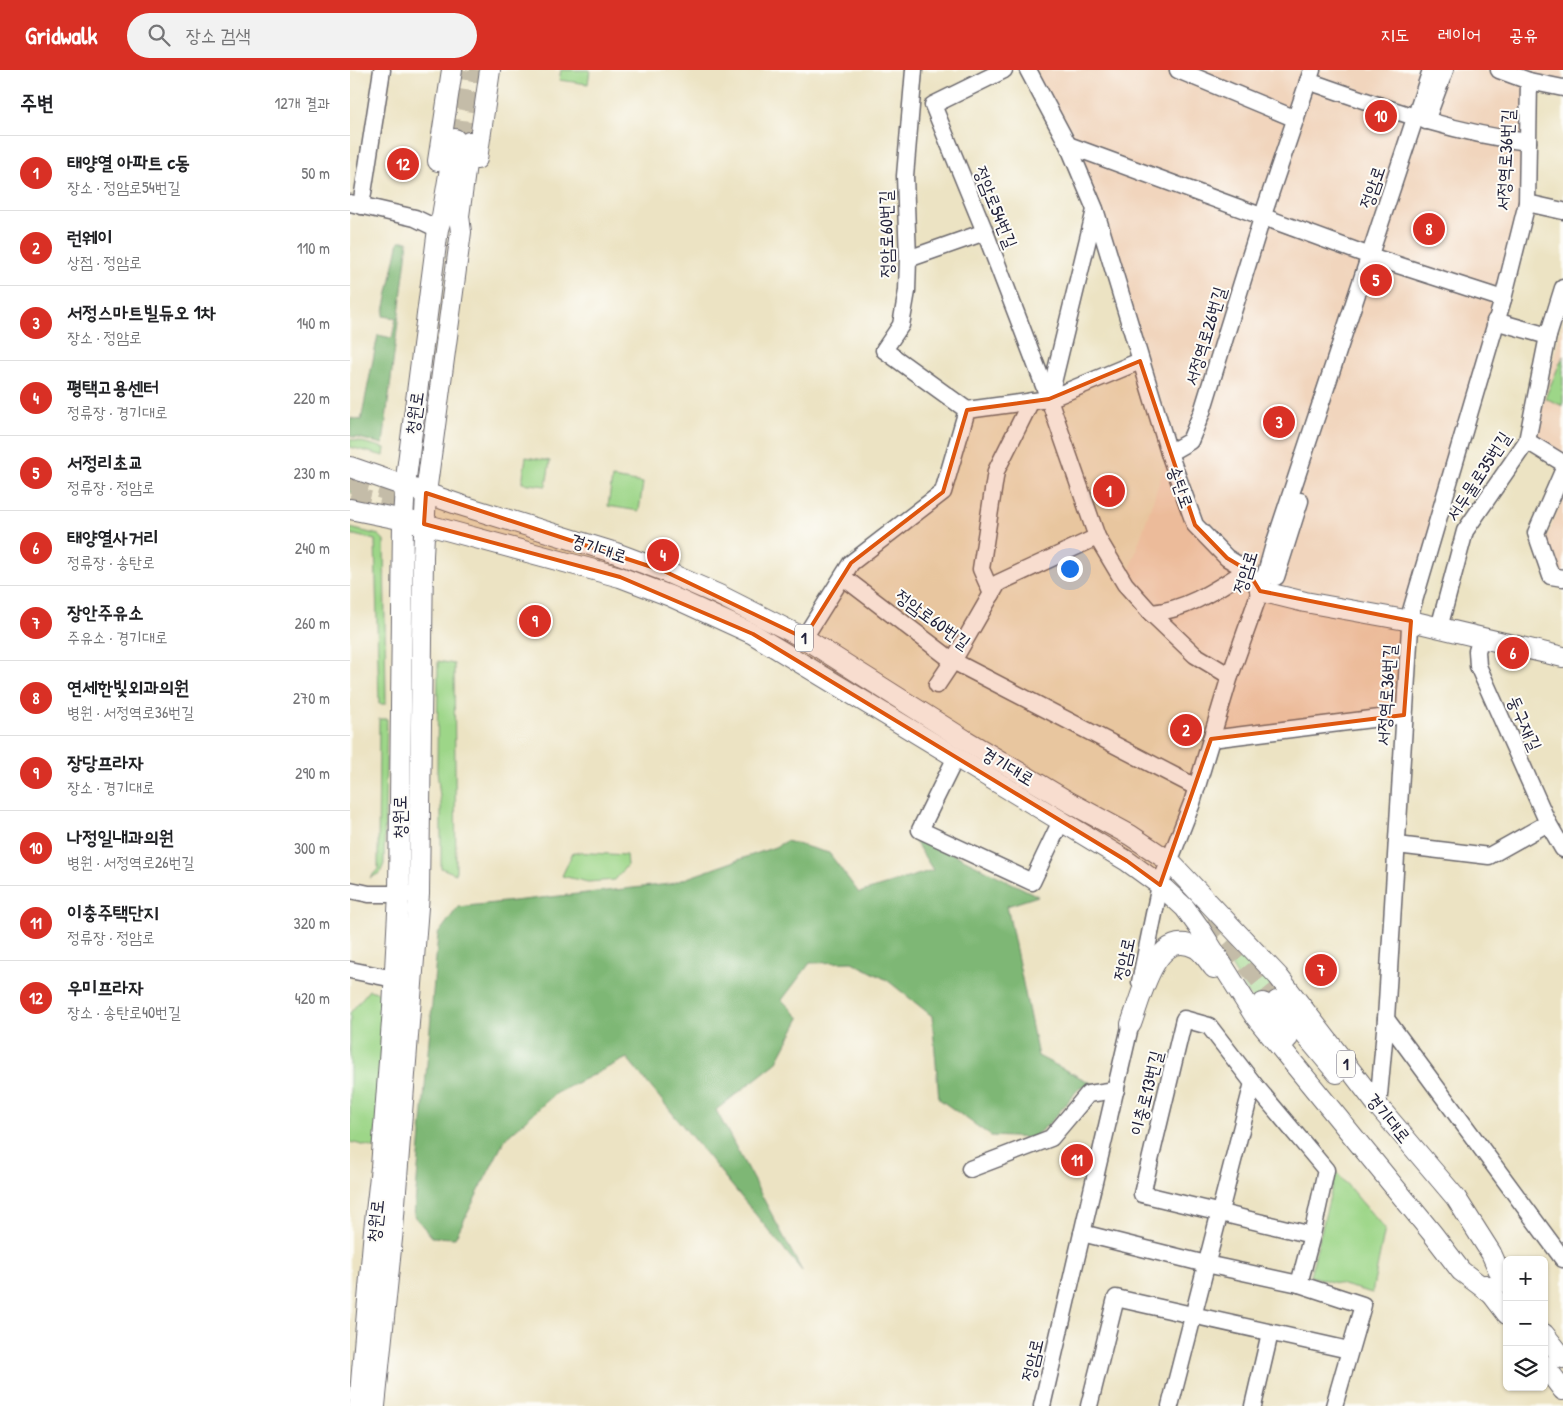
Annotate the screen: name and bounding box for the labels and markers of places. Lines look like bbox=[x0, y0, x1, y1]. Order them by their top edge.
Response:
pin: 10 bbox=[1365, 97, 1397, 135]
pin: 12 bbox=[387, 145, 419, 183]
pin: 8 bbox=[1413, 210, 1445, 248]
pin: 5 bbox=[1360, 261, 1392, 299]
pin: 3 bbox=[1263, 403, 1295, 441]
pin: 1 bbox=[1093, 472, 1125, 510]
pin: 4 bbox=[647, 536, 679, 574]
pin: 9 bbox=[519, 602, 551, 640]
pin: 6 bbox=[1497, 634, 1529, 672]
pin: 2 bbox=[1170, 711, 1202, 749]
pin: 7 bbox=[1305, 951, 1337, 989]
pin: 11 bbox=[1061, 1141, 1093, 1179]

